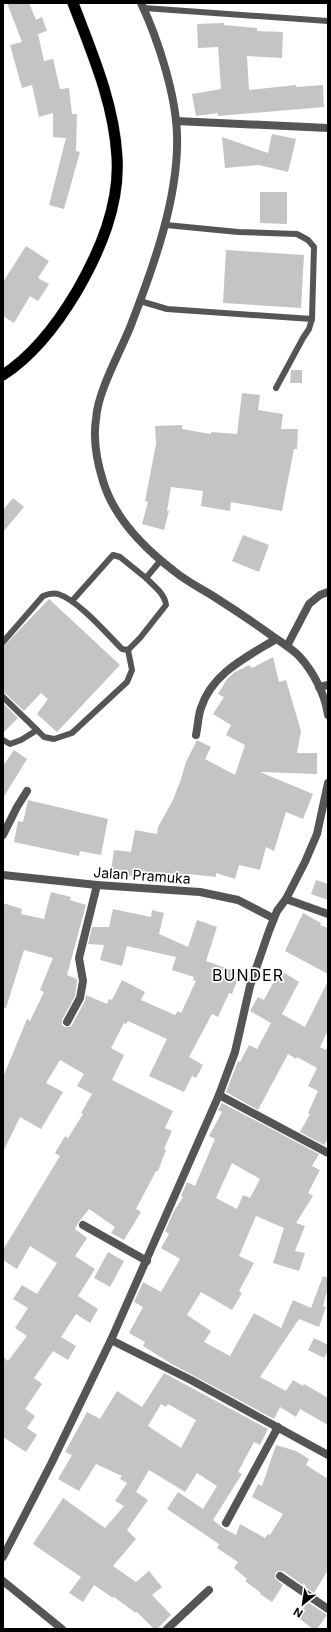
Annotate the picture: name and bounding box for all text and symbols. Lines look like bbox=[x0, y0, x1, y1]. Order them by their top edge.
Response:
street label: Jalan Pramuka bbox=[93, 863, 191, 887]
district label: BUNDER bbox=[212, 965, 284, 985]
north arrow bbox=[283, 1584, 323, 1624]
text: N bbox=[291, 1605, 305, 1621]

